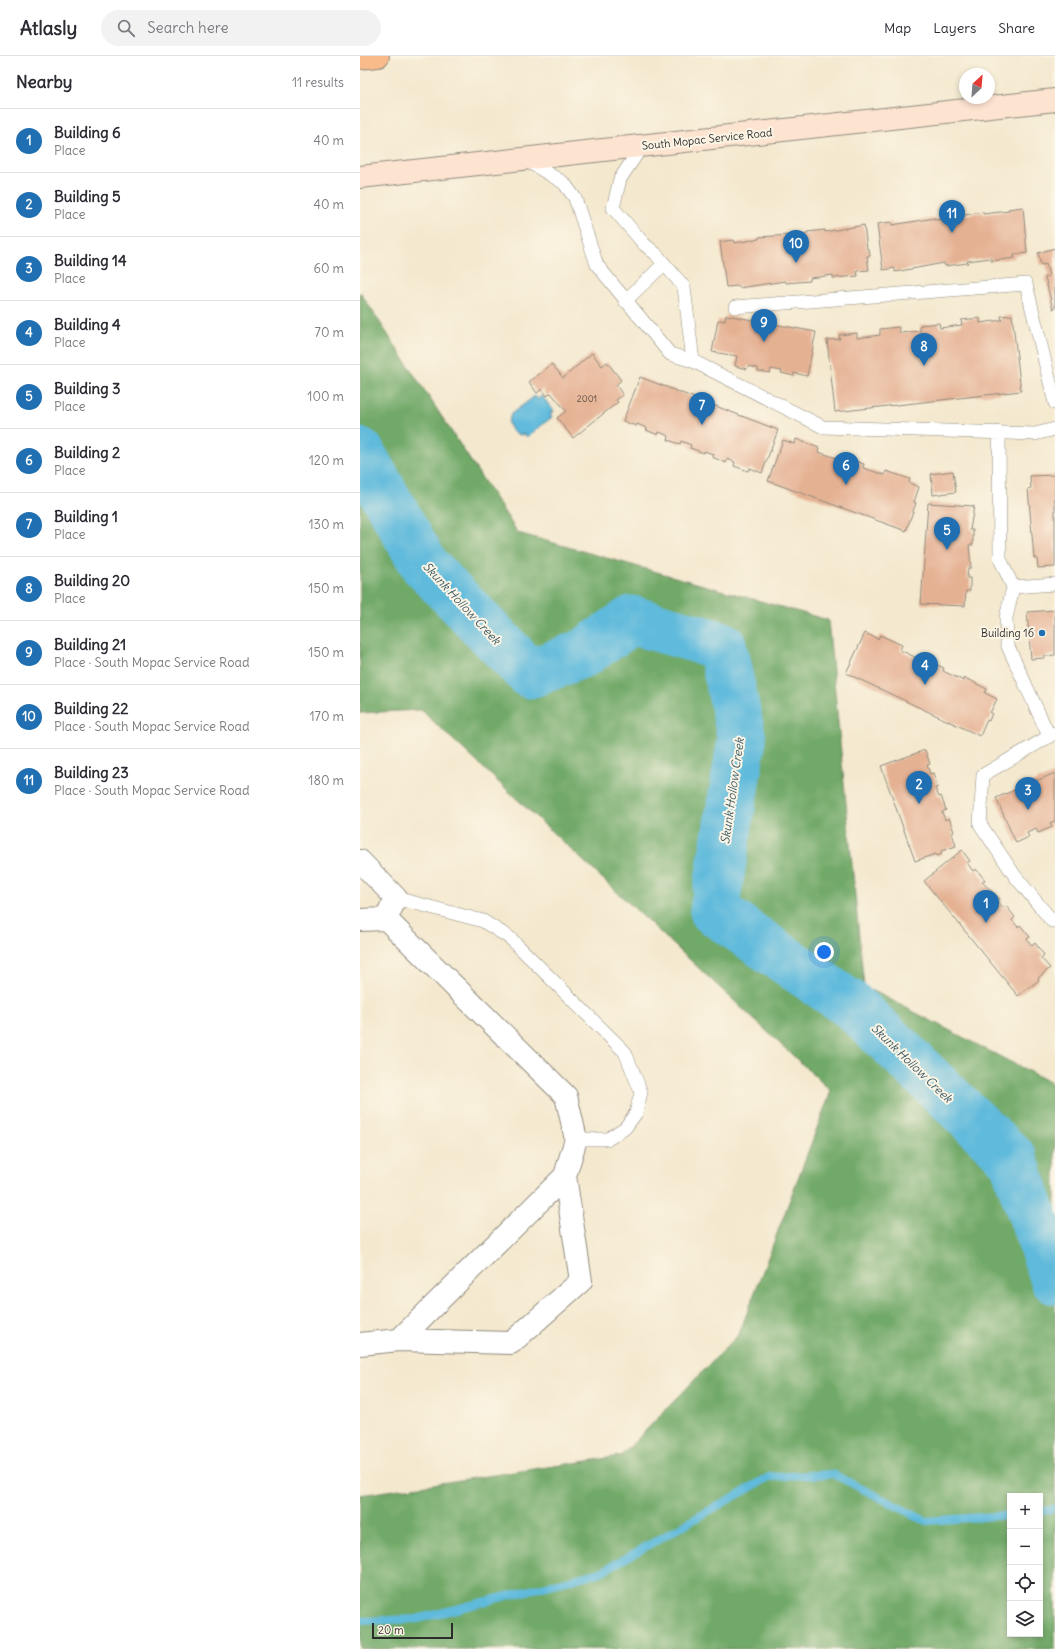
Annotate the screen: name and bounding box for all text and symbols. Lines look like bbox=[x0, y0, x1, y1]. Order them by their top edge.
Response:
search box bbox=[101, 10, 381, 46]
text: Atlasly bbox=[20, 16, 77, 40]
icon: search bbox=[115, 17, 137, 39]
text: Search here bbox=[147, 18, 229, 37]
text: Map bbox=[884, 19, 911, 37]
text: Layers bbox=[933, 19, 976, 37]
text: Share bbox=[998, 19, 1035, 37]
north arrow bbox=[959, 68, 995, 104]
text: Nearby bbox=[16, 71, 72, 93]
text: 11 results bbox=[292, 74, 344, 91]
text: Building 6 bbox=[54, 123, 121, 142]
street label: South Mopac Service Road bbox=[641, 125, 773, 153]
text: 1 bbox=[26, 132, 32, 149]
text: 40 m bbox=[313, 132, 344, 149]
text: Place bbox=[54, 142, 85, 159]
text: Building 5 bbox=[54, 187, 121, 206]
text: 2 bbox=[25, 196, 33, 213]
text: 40 m bbox=[313, 196, 344, 213]
pin: 11 bbox=[939, 200, 965, 233]
text: Place bbox=[54, 206, 85, 223]
pin: 10 bbox=[783, 230, 809, 263]
text: Building 14 bbox=[54, 251, 127, 270]
text: 3 bbox=[25, 260, 33, 277]
text: 60 m bbox=[313, 260, 344, 277]
text: Place bbox=[54, 270, 85, 287]
pin: 9 bbox=[751, 309, 777, 342]
text: Building 4 bbox=[54, 315, 121, 334]
text: 4 bbox=[25, 324, 33, 341]
text: 70 m bbox=[315, 324, 344, 341]
pin: 8 bbox=[911, 333, 937, 366]
text: Place bbox=[54, 334, 85, 351]
text: Building 3 bbox=[54, 379, 121, 398]
text: 5 bbox=[25, 388, 33, 405]
text: 100 m bbox=[307, 388, 344, 405]
pin: 7 bbox=[689, 392, 715, 425]
house number: 2001 bbox=[577, 393, 597, 404]
text: Place bbox=[54, 398, 85, 415]
text: Building 2 bbox=[54, 443, 120, 462]
text: 6 bbox=[25, 452, 33, 469]
text: 120 m bbox=[309, 452, 344, 469]
pin: 6 bbox=[833, 452, 859, 485]
text: Place bbox=[54, 462, 85, 479]
text: Building 1 bbox=[54, 507, 118, 526]
text: 7 bbox=[26, 516, 32, 533]
text: 130 m bbox=[308, 516, 344, 533]
pin: 5 bbox=[934, 517, 960, 550]
text: Place bbox=[54, 526, 85, 543]
water label: Skunk Hollow Creek bbox=[420, 559, 505, 648]
text: Building 20 bbox=[54, 571, 130, 590]
text: 8 bbox=[25, 580, 33, 597]
text: 150 m bbox=[308, 580, 344, 597]
text: Place bbox=[54, 590, 85, 607]
place label: Building 16 bbox=[981, 626, 1034, 640]
marker: Building 16 bbox=[1037, 628, 1047, 638]
text: Building 21 bbox=[54, 635, 126, 654]
text: 9 bbox=[25, 644, 33, 661]
text: 150 m bbox=[308, 644, 344, 661]
pin: 4 bbox=[912, 652, 938, 685]
text: Place · South Mopac Service Road bbox=[54, 654, 250, 671]
text: Building 22 bbox=[54, 699, 129, 718]
text: 10 bbox=[22, 708, 36, 725]
text: 170 m bbox=[309, 708, 344, 725]
text: Place · South Mopac Service Road bbox=[54, 718, 250, 735]
water label: Skunk Hollow Creek bbox=[717, 736, 747, 845]
text: Building 23 bbox=[54, 763, 129, 782]
pin: 2 bbox=[906, 771, 932, 804]
text: 11 bbox=[24, 772, 34, 789]
text: 180 m bbox=[308, 772, 344, 789]
pin: 3 bbox=[1015, 777, 1041, 810]
text: Place · South Mopac Service Road bbox=[54, 782, 250, 799]
pin: 1 bbox=[973, 890, 999, 923]
your location bbox=[814, 942, 834, 962]
water label: Skunk Hollow Creek bbox=[868, 1020, 956, 1106]
map controls bbox=[1007, 1493, 1043, 1637]
button: + bbox=[1007, 1493, 1043, 1529]
button: − bbox=[1007, 1529, 1043, 1565]
button: locate bbox=[1007, 1565, 1043, 1601]
button: layers bbox=[1007, 1601, 1043, 1637]
scale bar bbox=[372, 1621, 453, 1640]
text: 20 m bbox=[378, 1623, 404, 1637]

